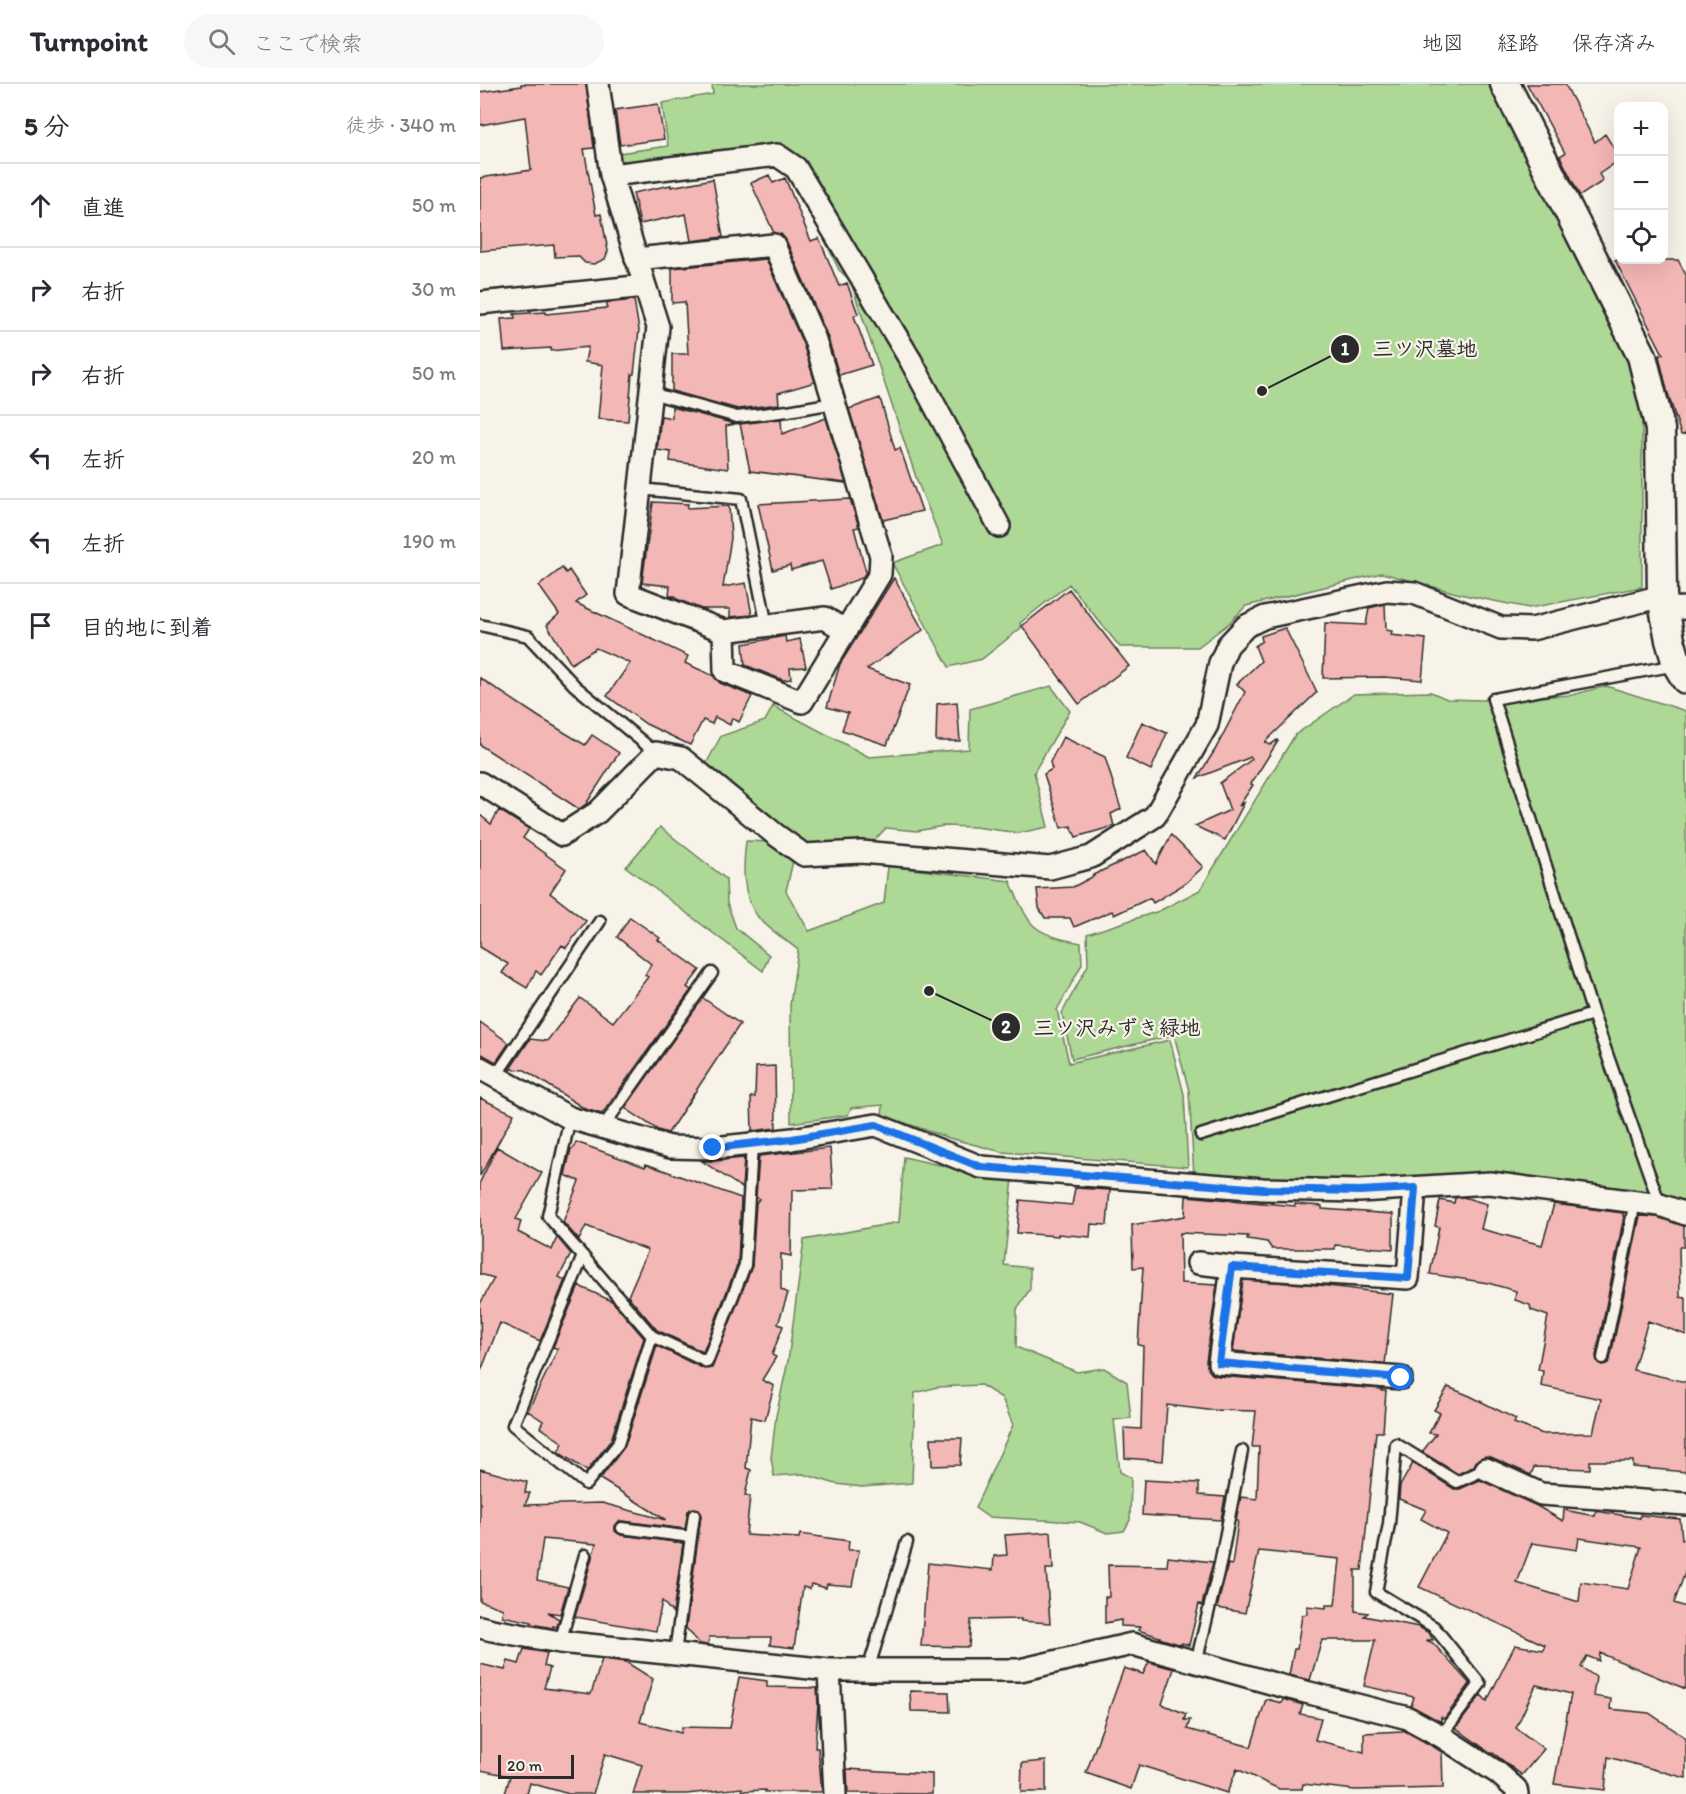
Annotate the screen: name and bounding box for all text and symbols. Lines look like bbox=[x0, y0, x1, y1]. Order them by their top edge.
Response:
search box bbox=[184, 14, 604, 68]
text: Turnpoint bbox=[30, 24, 148, 58]
icon: search bbox=[205, 25, 238, 58]
text: ここで検索 bbox=[253, 30, 363, 57]
text: 地図 bbox=[1422, 30, 1464, 55]
text: 経路 bbox=[1497, 30, 1539, 55]
text: 保存済み bbox=[1572, 30, 1656, 55]
map controls bbox=[1614, 102, 1668, 264]
button: + bbox=[1614, 102, 1668, 156]
text: 5 分 bbox=[24, 110, 70, 142]
text: 徒歩 · 340 m bbox=[346, 113, 456, 137]
button: − bbox=[1614, 156, 1668, 210]
icon: ahead bbox=[24, 189, 57, 222]
text: 50 m bbox=[412, 193, 456, 217]
text: 直進 bbox=[81, 194, 125, 221]
button: locate bbox=[1614, 210, 1668, 264]
icon: right bbox=[24, 273, 57, 306]
text: 30 m bbox=[411, 277, 456, 301]
text: 右折 bbox=[81, 278, 125, 305]
callout: 三ツ沢墓地 bbox=[1330, 329, 1489, 368]
text: 三ツ沢墓地 bbox=[1373, 336, 1478, 361]
text: 1 bbox=[1341, 338, 1350, 360]
icon: right bbox=[24, 357, 57, 390]
text: 50 m bbox=[412, 361, 456, 385]
text: 右折 bbox=[81, 362, 125, 389]
icon: left bbox=[24, 441, 57, 474]
text: 20 m bbox=[412, 445, 456, 469]
text: 左折 bbox=[81, 446, 125, 473]
icon: left bbox=[24, 525, 57, 558]
text: 190 m bbox=[403, 529, 456, 553]
text: 左折 bbox=[81, 530, 125, 557]
icon: arrive bbox=[24, 609, 57, 642]
text: 目的地に到着 bbox=[81, 614, 213, 641]
callout: 三ツ沢みずき緑地 bbox=[991, 1008, 1213, 1047]
text: 三ツ沢みずき緑地 bbox=[1033, 1015, 1201, 1040]
text: 2 bbox=[1001, 1016, 1011, 1038]
route end bbox=[699, 1134, 725, 1160]
route start bbox=[1387, 1364, 1413, 1390]
scale bar bbox=[498, 1752, 574, 1780]
text: 20 m bbox=[507, 1756, 542, 1775]

